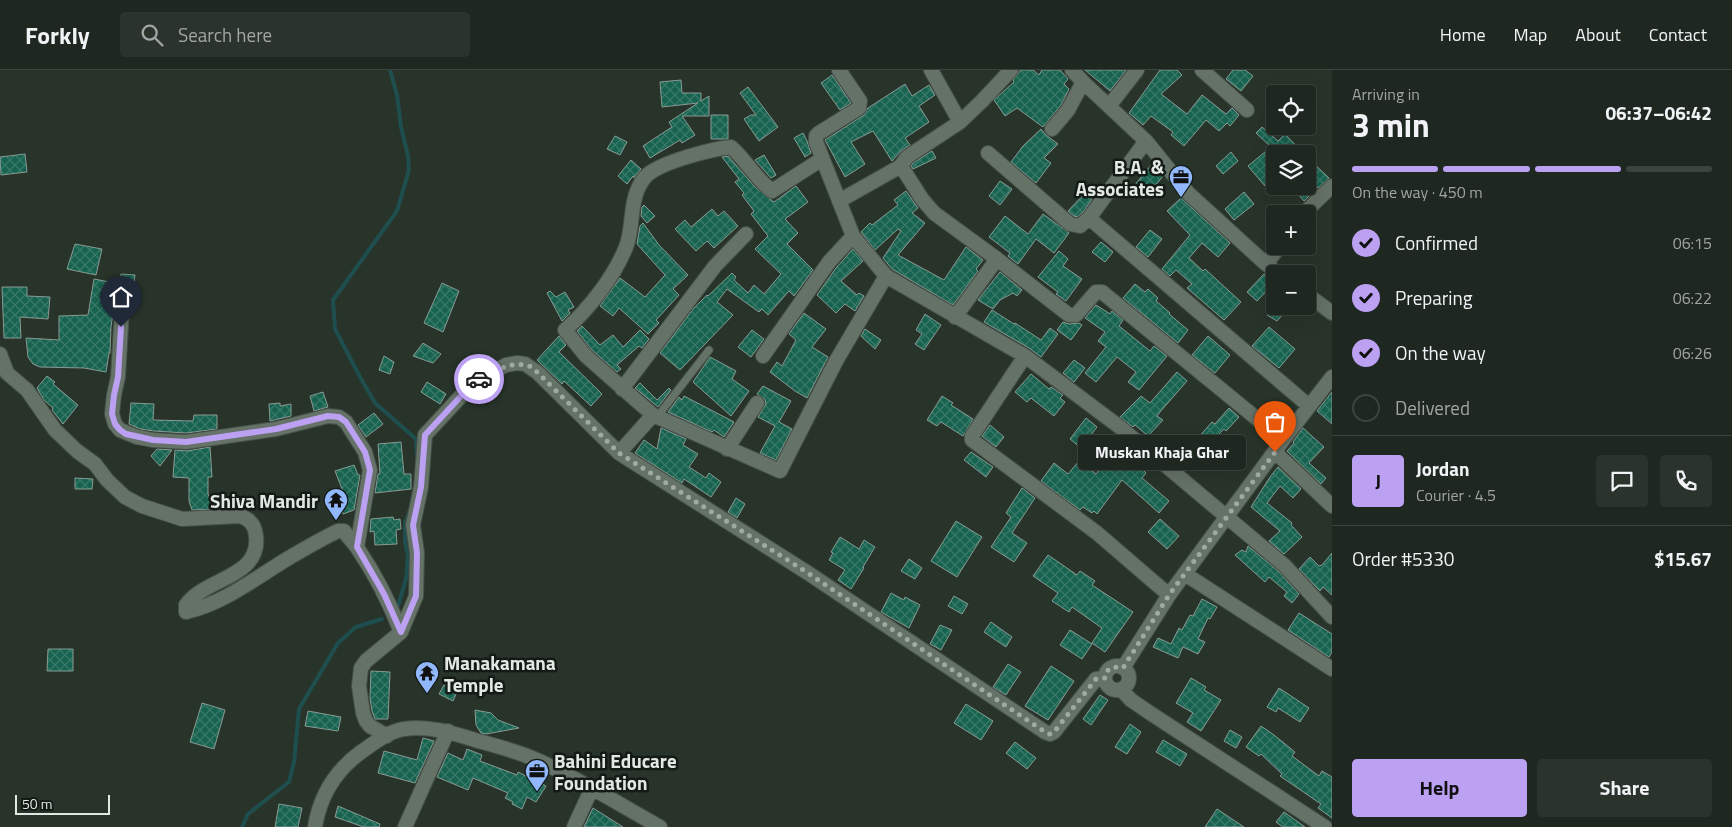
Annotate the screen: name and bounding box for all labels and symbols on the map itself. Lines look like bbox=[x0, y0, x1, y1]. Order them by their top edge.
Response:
place label: B.A. & Associates bbox=[1076, 152, 1165, 203]
office icon: B.A. & Associates bbox=[1168, 164, 1194, 198]
pin bbox=[100, 276, 142, 327]
courier bbox=[454, 354, 504, 404]
pin bbox=[1254, 401, 1296, 452]
callout: Muskan Khaja Ghar bbox=[1078, 434, 1245, 470]
place label: Shiva Mandir bbox=[210, 486, 318, 515]
temple icon: Shiva Mandir bbox=[323, 487, 349, 521]
place label: Manakamana Temple bbox=[444, 648, 556, 699]
temple icon: Manakamana Temple bbox=[414, 660, 440, 694]
place label: Bahini Educare Foundation bbox=[554, 746, 677, 797]
office icon: Bahini Educare Foundation bbox=[524, 758, 550, 792]
scale bar bbox=[15, 792, 110, 815]

